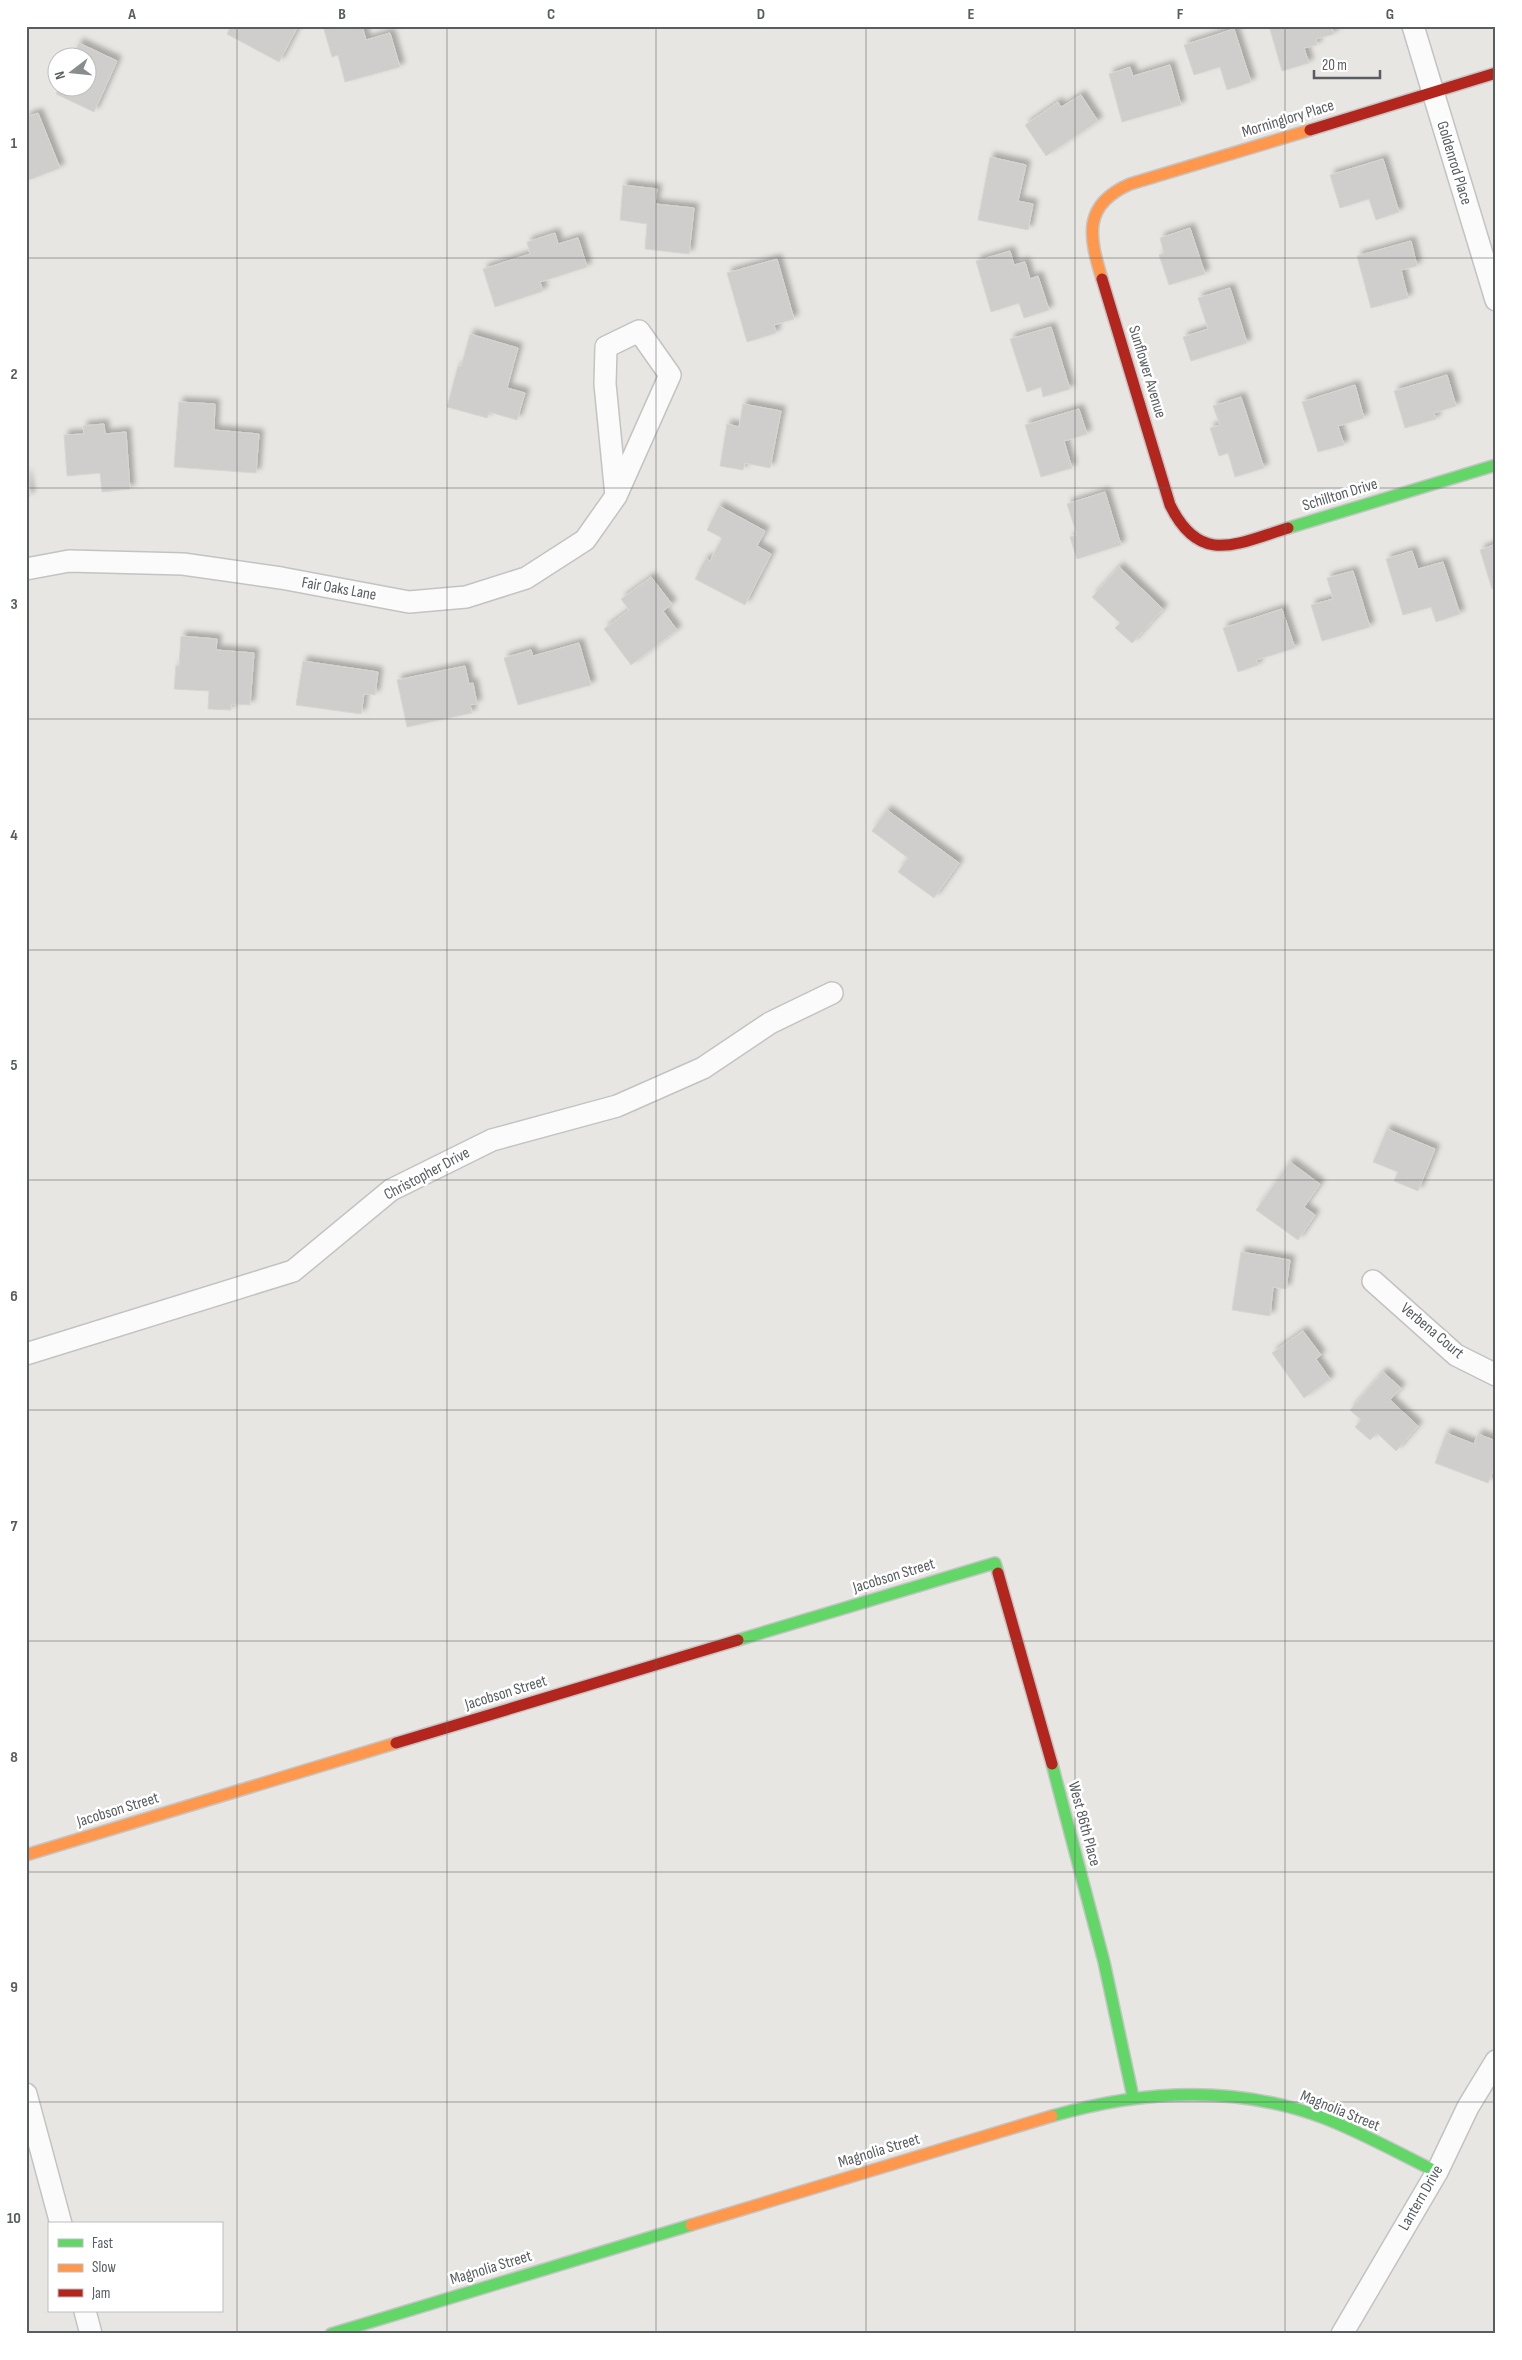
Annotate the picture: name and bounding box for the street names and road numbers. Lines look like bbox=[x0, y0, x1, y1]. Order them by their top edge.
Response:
street label: Morninglory Place bbox=[1240, 96, 1336, 142]
street label: Goldenrod Place bbox=[1432, 119, 1476, 207]
street label: Sunflower Avenue bbox=[1124, 324, 1170, 420]
street label: Schillton Drive bbox=[1300, 475, 1380, 515]
street label: Fair Oaks Lane bbox=[300, 573, 378, 605]
street label: Christopher Drive bbox=[381, 1143, 473, 1205]
street label: Verbena Court bbox=[1396, 1299, 1468, 1363]
street label: Jacobson Street bbox=[850, 1555, 937, 1598]
street label: Jacobson Street bbox=[462, 1672, 549, 1715]
street label: West 86th Place bbox=[1064, 1780, 1104, 1868]
street label: Jacobson Street bbox=[74, 1789, 161, 1832]
street label: Magnolia Street bbox=[1297, 2086, 1383, 2136]
street label: Magnolia Street bbox=[836, 2130, 922, 2172]
street label: Lantern Drive bbox=[1395, 2162, 1447, 2234]
street label: Magnolia Street bbox=[448, 2247, 534, 2289]

